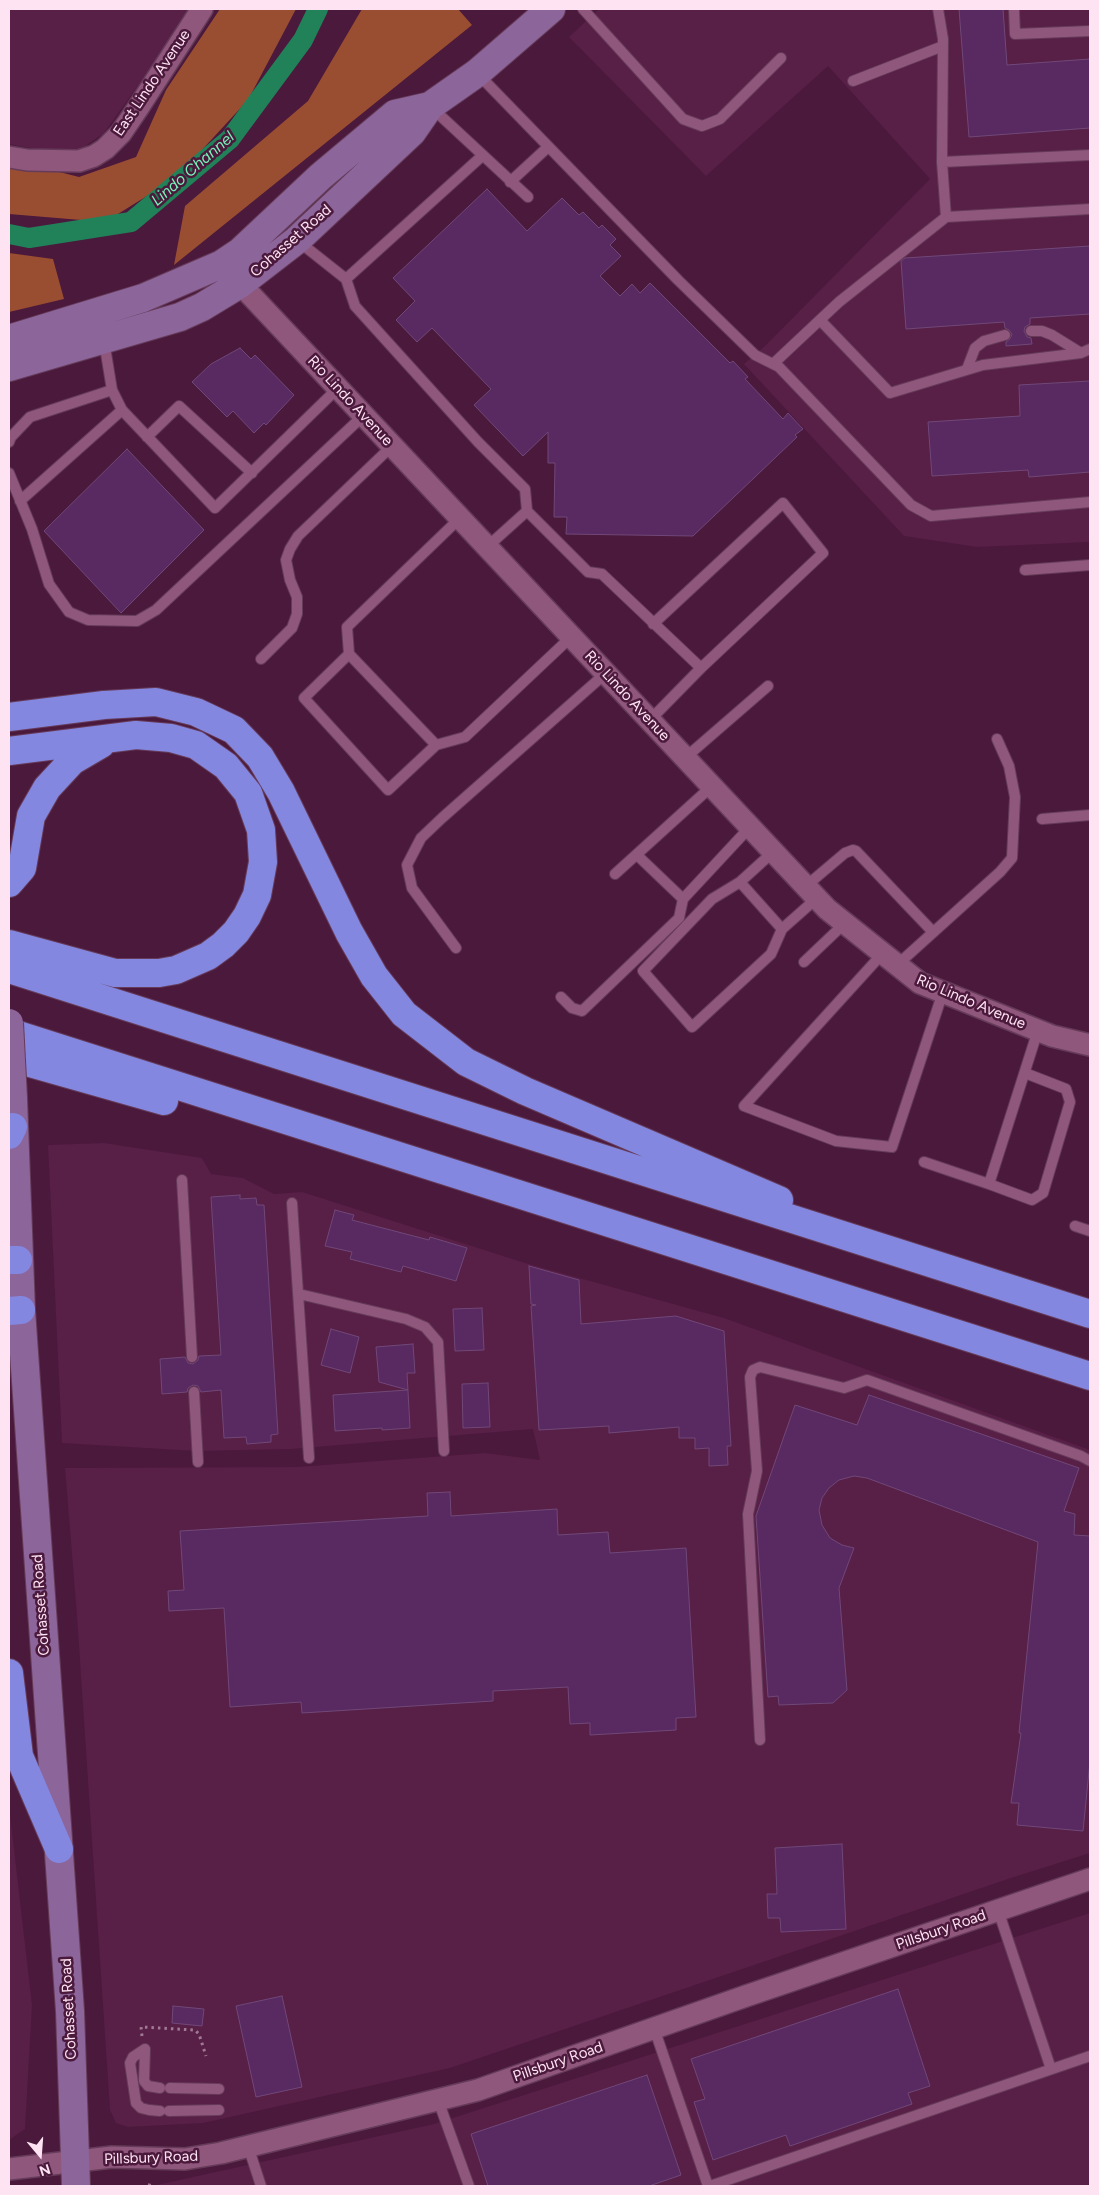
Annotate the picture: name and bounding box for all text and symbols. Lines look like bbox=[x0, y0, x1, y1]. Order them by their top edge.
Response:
street label: East Lindo Avenue bbox=[110, 26, 194, 140]
water label: Lindo Channel bbox=[148, 128, 238, 210]
street label: Cohasset Road bbox=[247, 201, 335, 281]
street label: Rio Lindo Avenue bbox=[304, 352, 396, 450]
street label: Rio Lindo Avenue bbox=[581, 647, 673, 745]
street label: Rio Lindo Avenue bbox=[914, 971, 1028, 1033]
street label: Cohasset Road bbox=[28, 1554, 54, 1656]
street label: Pillsbury Road bbox=[894, 1906, 988, 1954]
street label: Cohasset Road bbox=[57, 1958, 81, 2060]
street label: Pillsbury Road bbox=[511, 2038, 605, 2086]
north arrow bbox=[15, 2130, 65, 2180]
street label: Pillsbury Road bbox=[104, 2147, 198, 2169]
text: N bbox=[37, 2160, 53, 2179]

